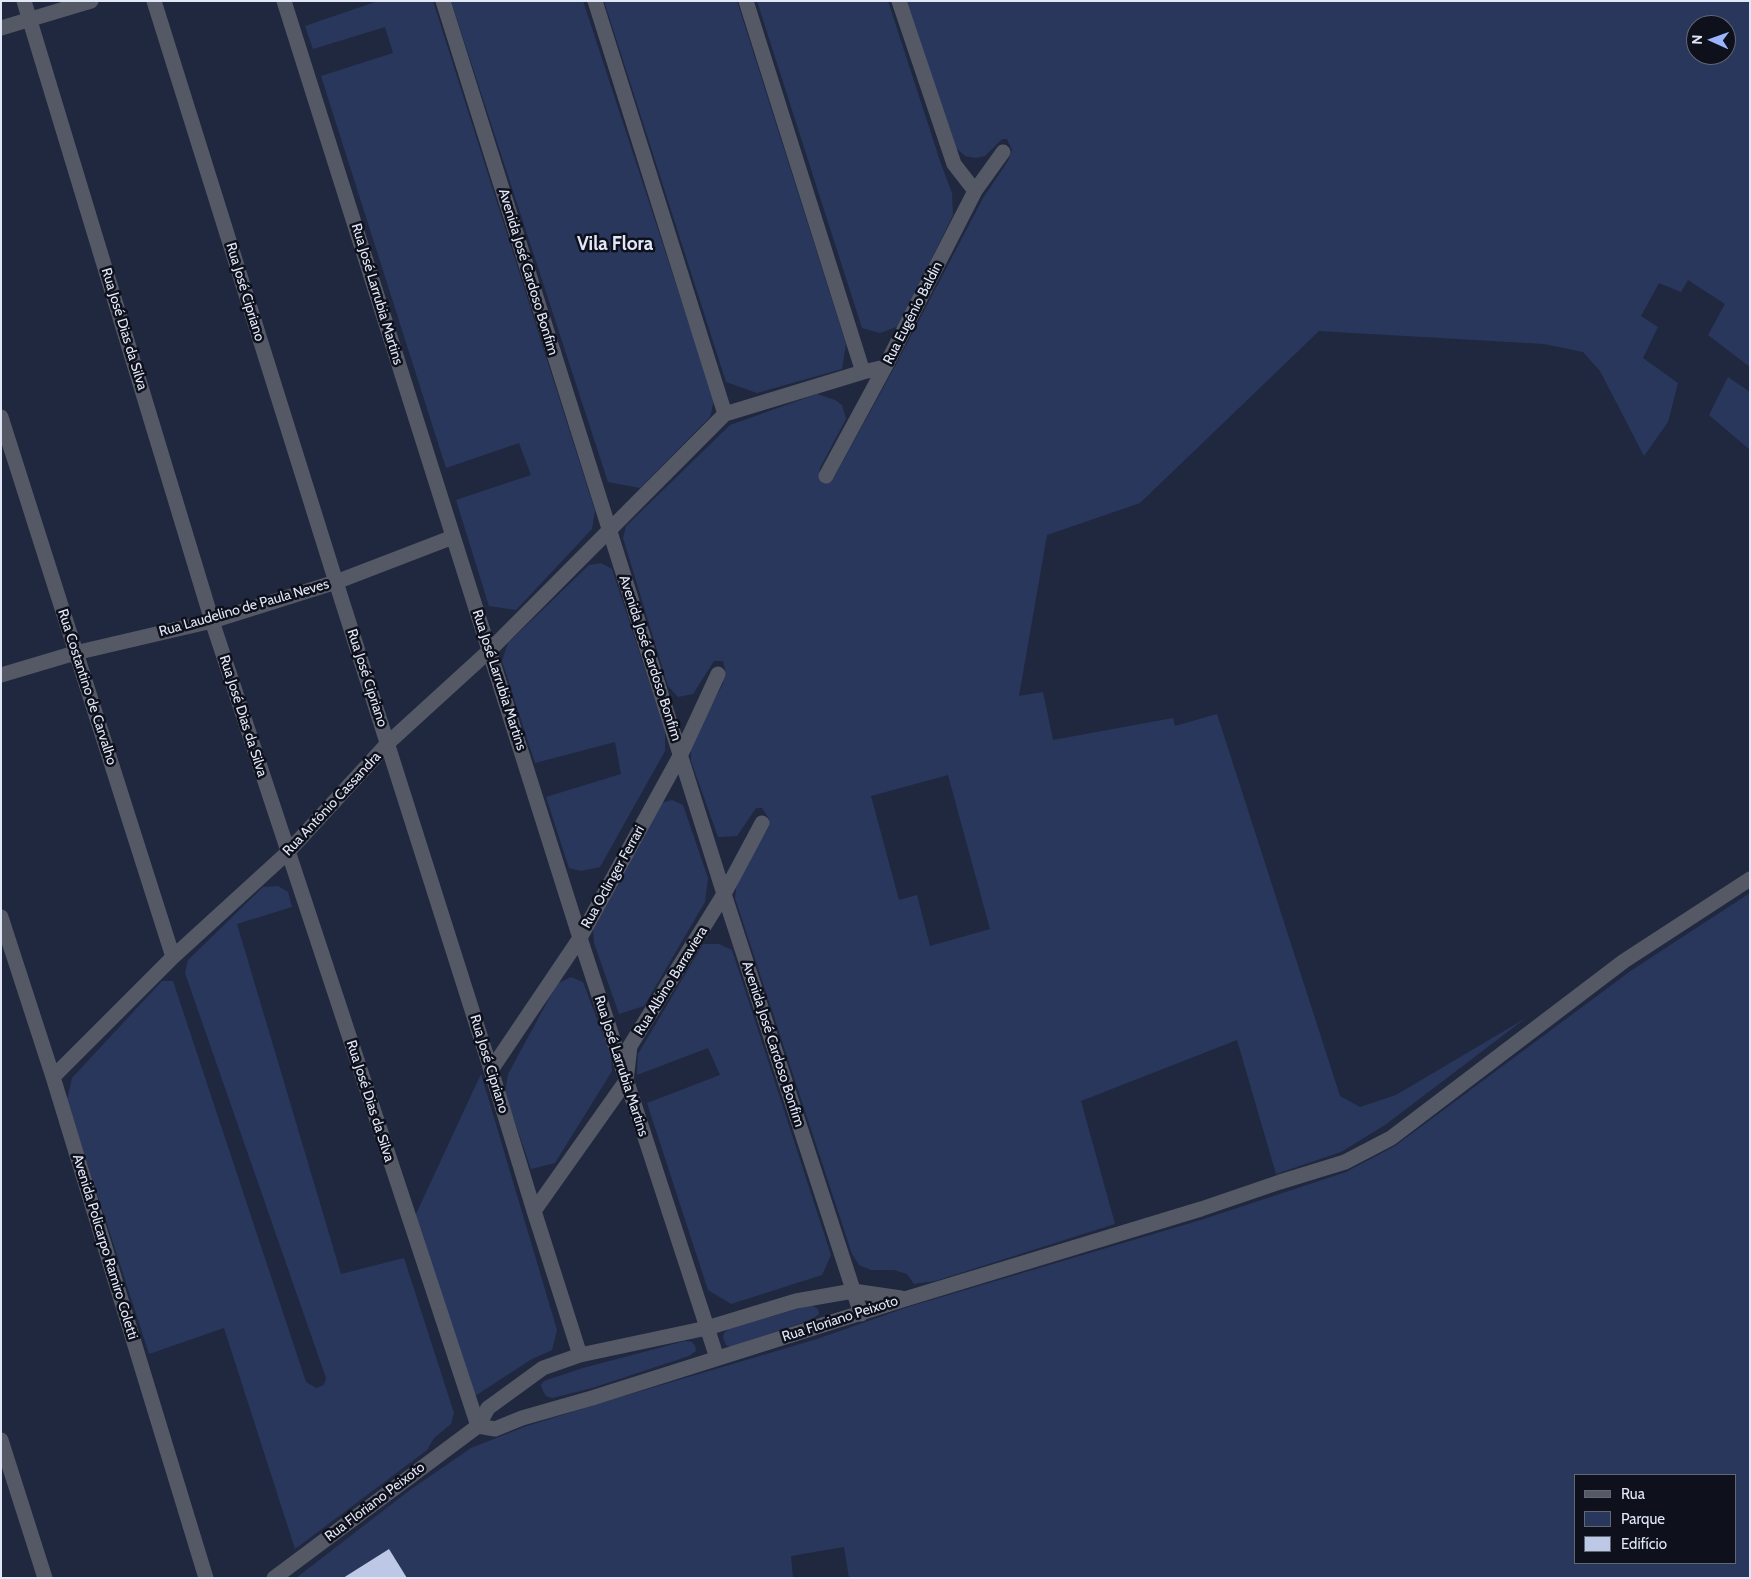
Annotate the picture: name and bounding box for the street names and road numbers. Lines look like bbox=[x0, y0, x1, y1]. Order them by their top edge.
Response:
street label: Avenida José Cardoso Bonfim bbox=[495, 187, 561, 357]
street label: Rua José Larrubia Martins bbox=[347, 221, 407, 367]
street label: Rua José Cipriano bbox=[222, 241, 268, 343]
street label: Rua Eugênio Baldin bbox=[880, 259, 946, 367]
street label: Rua José Dias da Silva bbox=[97, 266, 151, 392]
street label: Avenida José Cardoso Bonfim bbox=[615, 573, 685, 743]
street label: Rua Laudelino de Paula Neves bbox=[157, 576, 331, 640]
street label: Rua Costantino de Carvalho bbox=[54, 607, 120, 767]
street label: Rua José Larrubia Martins bbox=[468, 608, 530, 752]
street label: Rua José Cipriano bbox=[343, 627, 391, 729]
street label: Rua José Dias da Silva bbox=[215, 653, 271, 779]
street label: Rua Antônio Cassandra bbox=[279, 748, 385, 860]
street label: Rua Oclinger Ferrari bbox=[578, 823, 648, 931]
street label: Rua Albino Barraviera bbox=[631, 924, 711, 1038]
street label: Avenida José Cardoso Bonfim bbox=[738, 959, 808, 1129]
street label: Rua José Larrubia Martins bbox=[590, 994, 652, 1138]
street label: Rua José Cipriano bbox=[466, 1013, 512, 1115]
street label: Rua José Dias da Silva bbox=[342, 1038, 398, 1164]
street label: Avenida Policarpo Ramiro Coletti bbox=[69, 1152, 141, 1342]
street label: Rua Floriano Peixoto bbox=[780, 1292, 900, 1346]
street label: Rua Floriano Peixoto bbox=[322, 1459, 428, 1545]

